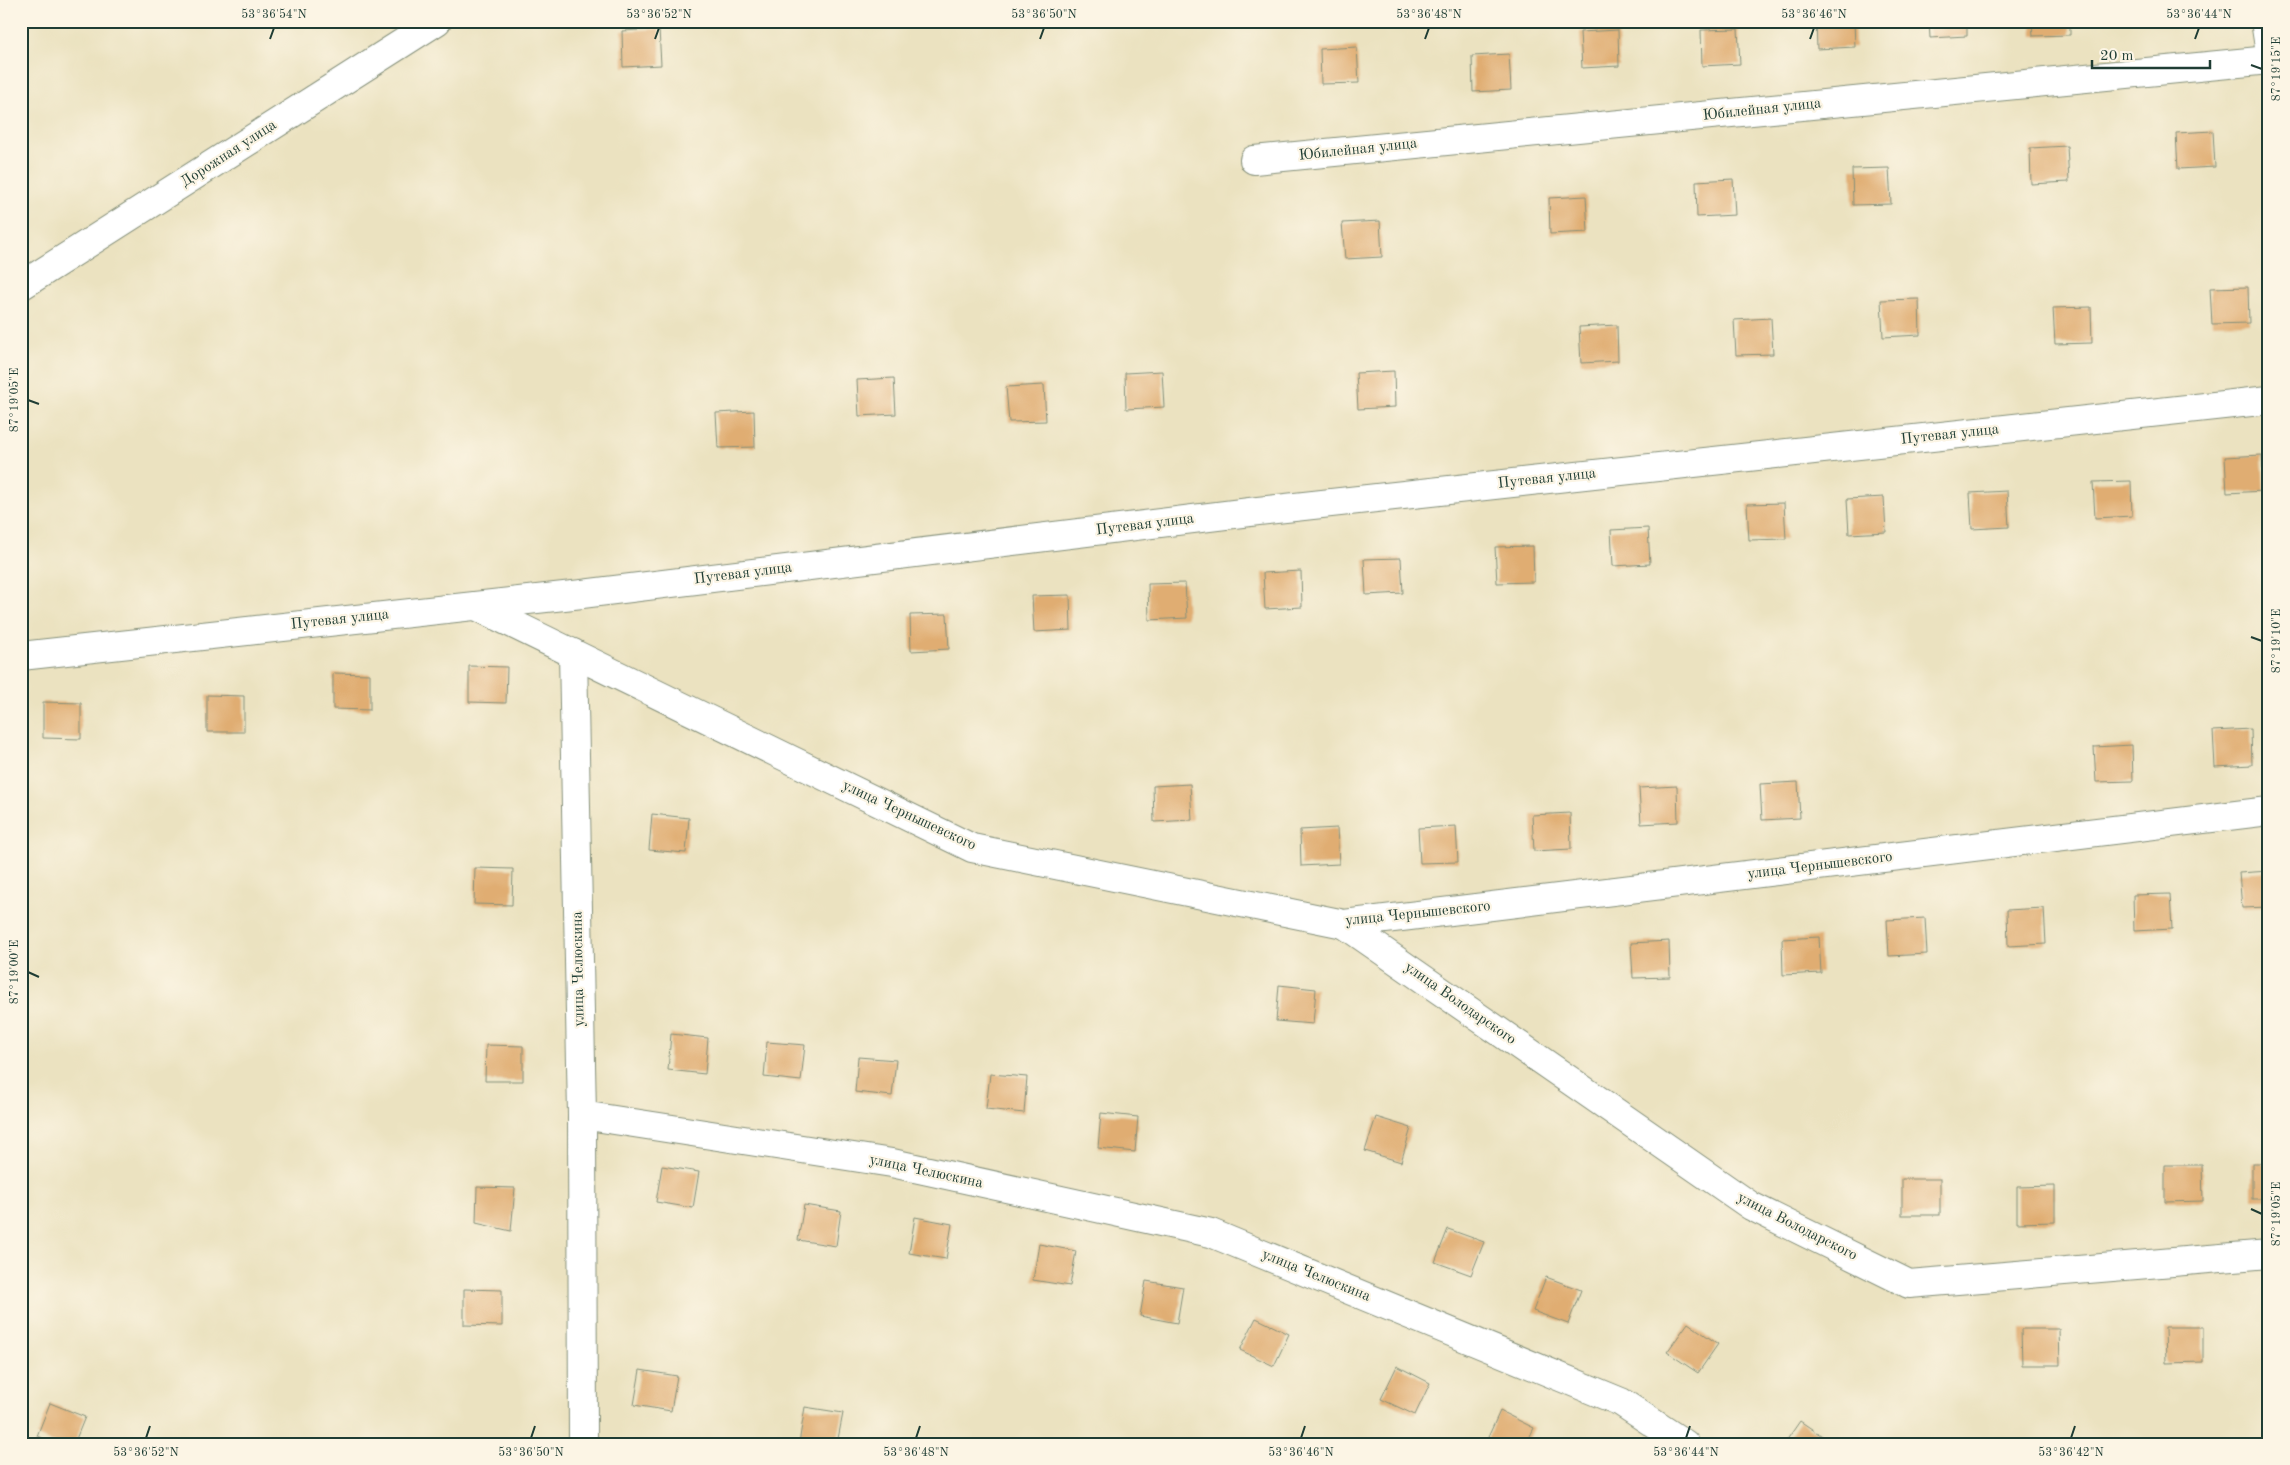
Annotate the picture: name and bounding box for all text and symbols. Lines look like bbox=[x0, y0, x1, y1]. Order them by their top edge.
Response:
text: 53°36'54"N bbox=[241, 8, 307, 21]
text: 53°36'52"N bbox=[626, 8, 692, 21]
text: 53°36'50"N bbox=[1011, 8, 1077, 21]
text: 53°36'48"N bbox=[1396, 8, 1462, 21]
text: 53°36'46"N bbox=[1781, 8, 1847, 21]
text: 53°36'44"N bbox=[2166, 8, 2232, 21]
text: 87°19'15"E bbox=[2270, 37, 2283, 101]
scale bar bbox=[2092, 38, 2210, 70]
text: 20 m bbox=[2100, 49, 2134, 64]
street label: Юбилейная улица bbox=[1702, 96, 1823, 124]
street label: Дорожная улица bbox=[179, 117, 280, 190]
street label: Юбилейная улица bbox=[1298, 136, 1419, 164]
text: 87°19'05"E bbox=[8, 368, 21, 432]
street label: Путевая улица bbox=[1900, 422, 2000, 448]
street label: Путевая улица bbox=[1497, 466, 1597, 492]
street label: Путевая улица bbox=[1095, 511, 1195, 538]
street label: Путевая улица bbox=[693, 560, 793, 587]
street label: Путевая улица bbox=[290, 607, 390, 633]
text: 87°19'10"E bbox=[2271, 609, 2283, 673]
street label: улица Чернышевского bbox=[840, 778, 978, 854]
street label: улица Чернышевского bbox=[1747, 850, 1893, 882]
street label: улица Чернышевского bbox=[1345, 899, 1491, 929]
street label: улица Челюскина bbox=[570, 910, 588, 1027]
text: 87°19'00"E bbox=[9, 940, 21, 1004]
street label: улица Володарского bbox=[1402, 960, 1518, 1048]
street label: улица Челюскина bbox=[868, 1153, 985, 1191]
text: 87°19'05"E bbox=[2270, 1182, 2283, 1246]
street label: улица Володарского bbox=[1735, 1190, 1859, 1264]
street label: улица Челюскина bbox=[1260, 1247, 1373, 1305]
text: 53°36'52"N bbox=[113, 1446, 179, 1459]
text: 53°36'50"N bbox=[498, 1446, 564, 1459]
text: 53°36'48"N bbox=[883, 1446, 949, 1459]
text: 53°36'46"N bbox=[1268, 1446, 1334, 1459]
text: 53°36'44"N bbox=[1653, 1446, 1719, 1459]
text: 53°36'42"N bbox=[2038, 1446, 2104, 1459]

